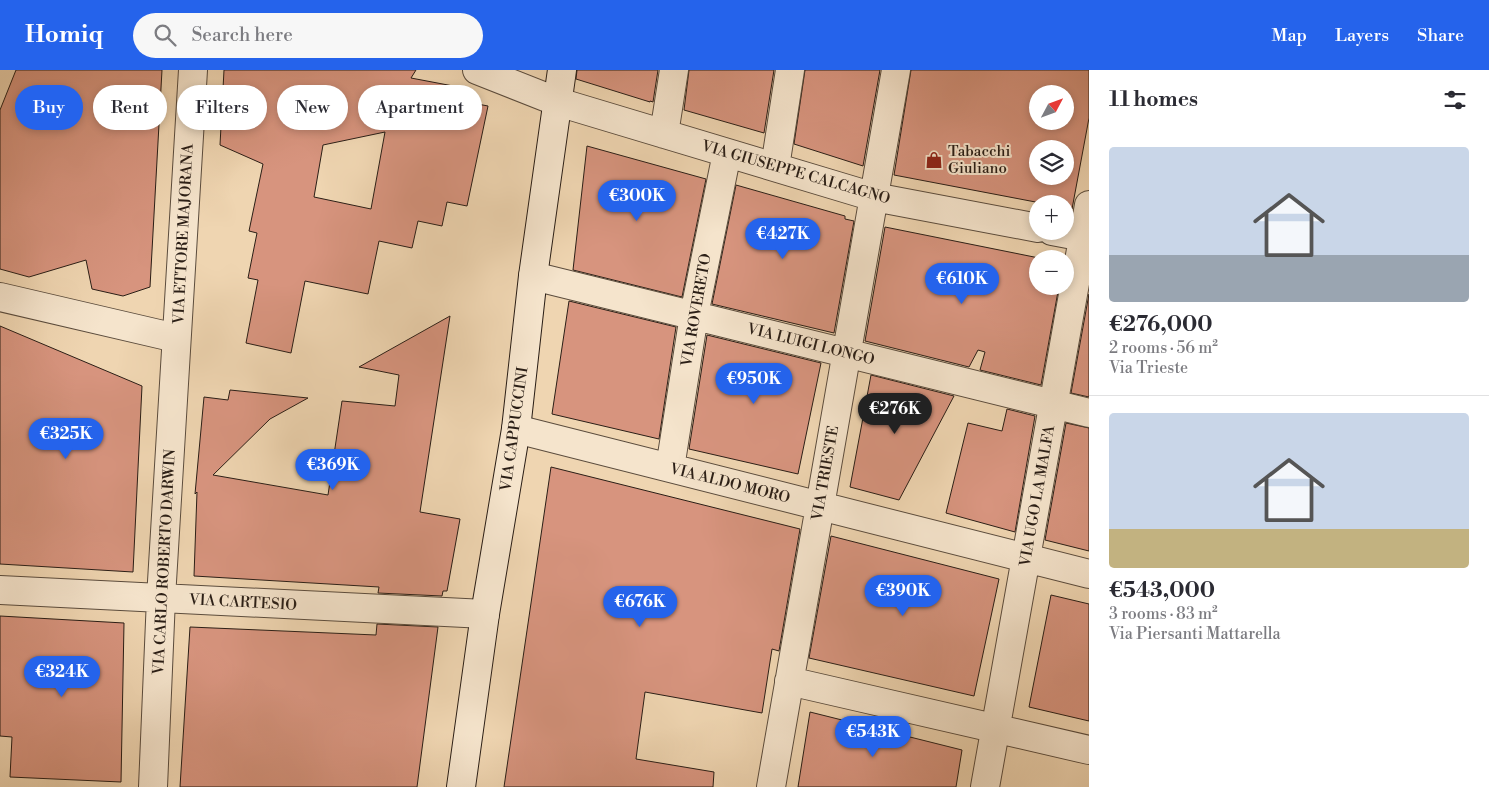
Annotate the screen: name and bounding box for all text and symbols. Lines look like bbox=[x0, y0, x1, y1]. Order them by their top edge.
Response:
search box bbox=[133, 13, 483, 58]
text: Homiq bbox=[25, 20, 103, 50]
icon: search bbox=[151, 21, 179, 49]
text: Search here bbox=[191, 23, 293, 47]
text: Map bbox=[1272, 24, 1307, 47]
text: Layers bbox=[1335, 24, 1389, 47]
text: Share bbox=[1417, 24, 1464, 47]
chip: Buy bbox=[15, 85, 83, 130]
chip: Rent bbox=[93, 85, 167, 130]
chip: Filters bbox=[177, 85, 267, 130]
chip: New bbox=[277, 85, 348, 130]
chip: Apartment bbox=[358, 85, 482, 130]
north arrow bbox=[1029, 85, 1074, 130]
map controls bbox=[1029, 85, 1074, 295]
icon: filters bbox=[1441, 86, 1469, 114]
text: 11 homes bbox=[1109, 87, 1198, 113]
street label: VIA GIUSEPPE CALCAGNO bbox=[699, 136, 893, 209]
button: layers bbox=[1029, 140, 1074, 185]
place label: Tabacchi Giuliano bbox=[948, 142, 1010, 178]
street label: VIA ETTORE MAJORANA bbox=[169, 143, 198, 326]
shop icon: Tabacchi Giuliano bbox=[924, 150, 944, 170]
pin: €300K bbox=[602, 180, 672, 222]
icon: home bbox=[1244, 180, 1334, 270]
text: €300K bbox=[609, 186, 665, 206]
button: + bbox=[1029, 195, 1074, 240]
pin: €427K bbox=[748, 218, 818, 260]
text: €427K bbox=[756, 224, 810, 244]
button: − bbox=[1029, 250, 1074, 295]
street label: VIA ROVERETO bbox=[677, 252, 716, 369]
pin: €610K bbox=[927, 262, 997, 305]
text: €610K bbox=[936, 269, 988, 289]
text: €276,000 bbox=[1109, 312, 1213, 338]
street label: VIA LUIGI LONGO bbox=[744, 319, 877, 370]
text: 2 rooms · 56 m² bbox=[1109, 338, 1218, 358]
text: Via Trieste bbox=[1109, 358, 1188, 378]
pin: €950K bbox=[719, 362, 789, 405]
street label: VIA CAPPUCCINI bbox=[496, 365, 533, 493]
text: €950K bbox=[726, 369, 782, 389]
pin: €276K bbox=[860, 392, 930, 435]
text: €276K bbox=[869, 399, 921, 419]
pin: €325K bbox=[31, 418, 101, 460]
street label: VIA UGO LA MALFA bbox=[1016, 423, 1059, 569]
text: €325K bbox=[40, 424, 92, 444]
street label: VIA TRIESTE bbox=[808, 424, 843, 523]
icon: home bbox=[1244, 445, 1334, 535]
pin: €369K bbox=[298, 448, 368, 491]
street label: VIA CARLO ROBERTO DARWIN bbox=[149, 449, 180, 676]
text: €369K bbox=[306, 455, 360, 475]
street label: VIA ALDO MORO bbox=[667, 459, 792, 508]
pin: €390K bbox=[868, 574, 938, 617]
text: €543,000 bbox=[1109, 578, 1215, 604]
text: €390K bbox=[876, 581, 930, 601]
pin: €676K bbox=[605, 586, 675, 628]
street label: VIA CARTESIO bbox=[187, 590, 298, 615]
text: €676K bbox=[614, 592, 666, 612]
text: 3 rooms · 83 m² bbox=[1109, 604, 1218, 624]
text: Via Piersanti Mattarella bbox=[1109, 624, 1281, 644]
pin: €324K bbox=[27, 656, 97, 698]
text: €324K bbox=[35, 662, 89, 682]
pin: €543K bbox=[838, 716, 908, 758]
text: €543K bbox=[846, 722, 900, 742]

